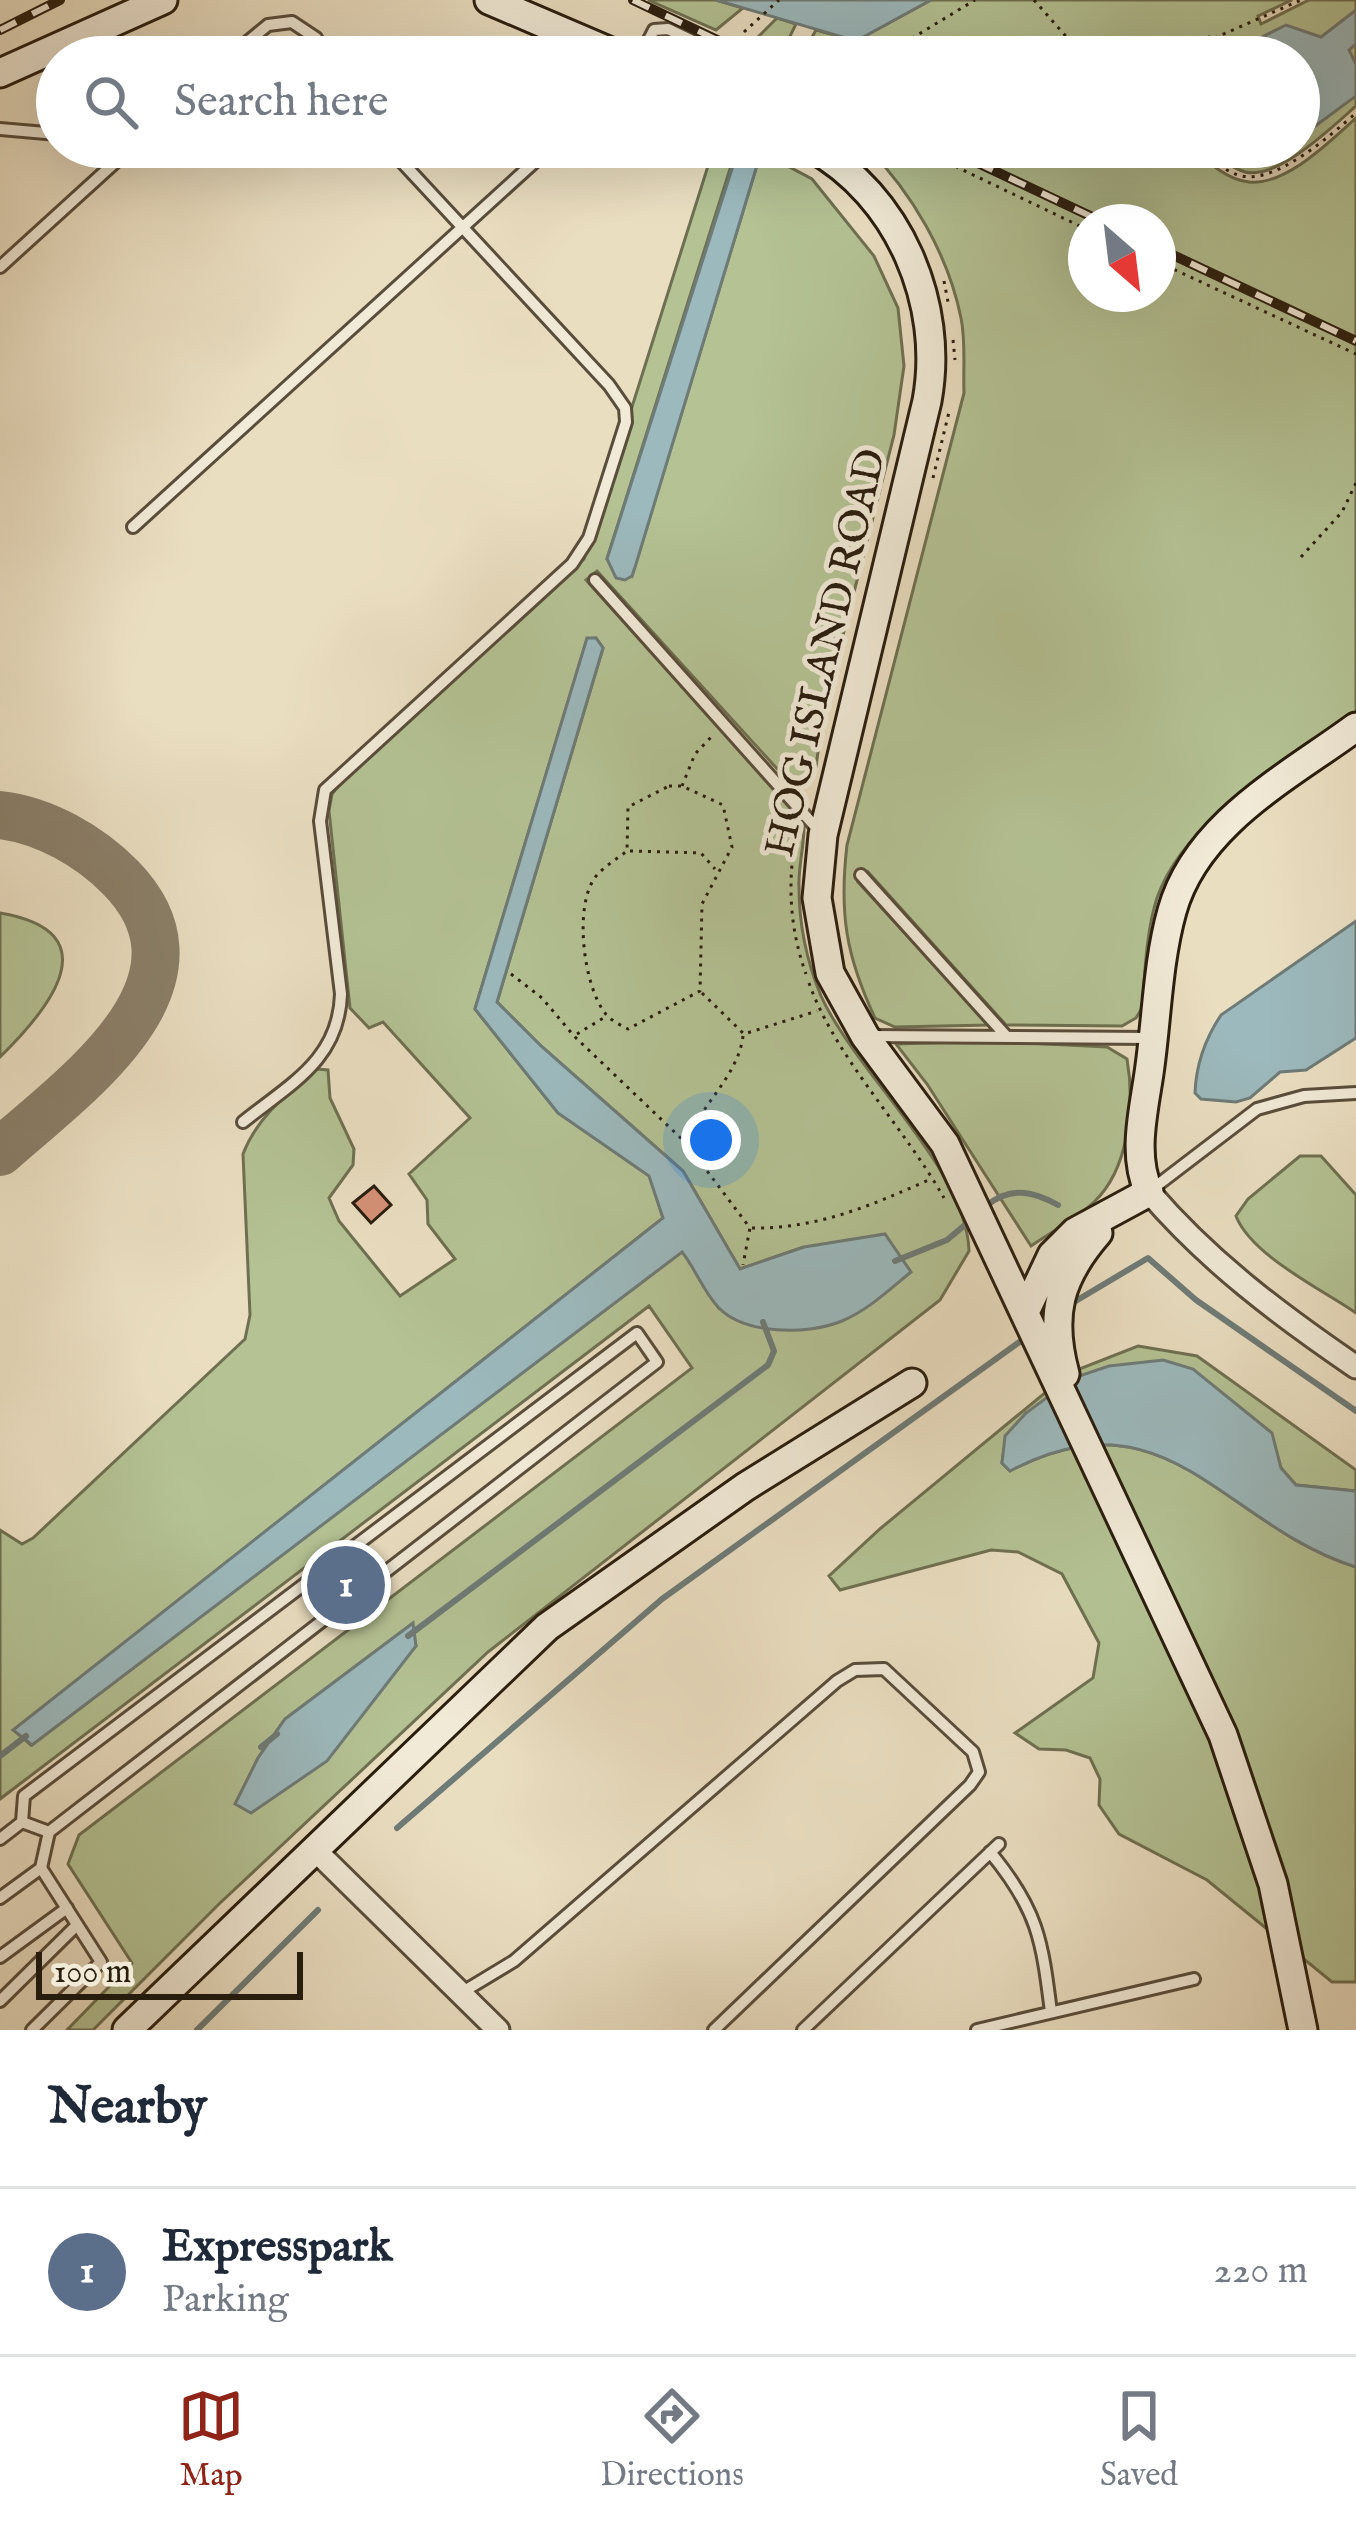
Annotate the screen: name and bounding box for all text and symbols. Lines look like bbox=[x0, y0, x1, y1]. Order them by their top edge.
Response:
search box bbox=[36, 36, 1320, 168]
icon: search bbox=[78, 69, 144, 135]
text: Search here bbox=[174, 74, 388, 131]
north arrow bbox=[1068, 204, 1176, 312]
street label: HOG ISLAND ROAD bbox=[754, 444, 900, 862]
your location bbox=[681, 1110, 741, 1170]
pin: 1 bbox=[307, 1540, 385, 1630]
scale bar bbox=[36, 1946, 303, 1999]
text: 100 m bbox=[54, 1952, 131, 1994]
text: Nearby bbox=[48, 2076, 207, 2141]
text: Expresspark bbox=[162, 2219, 392, 2276]
text: 1 bbox=[80, 2247, 94, 2296]
text: 220 m bbox=[1214, 2247, 1308, 2296]
text: Parking bbox=[162, 2276, 289, 2325]
tab: Map bbox=[178, 2383, 244, 2497]
tab: Directions bbox=[600, 2383, 744, 2497]
tab: Saved bbox=[1100, 2383, 1178, 2497]

